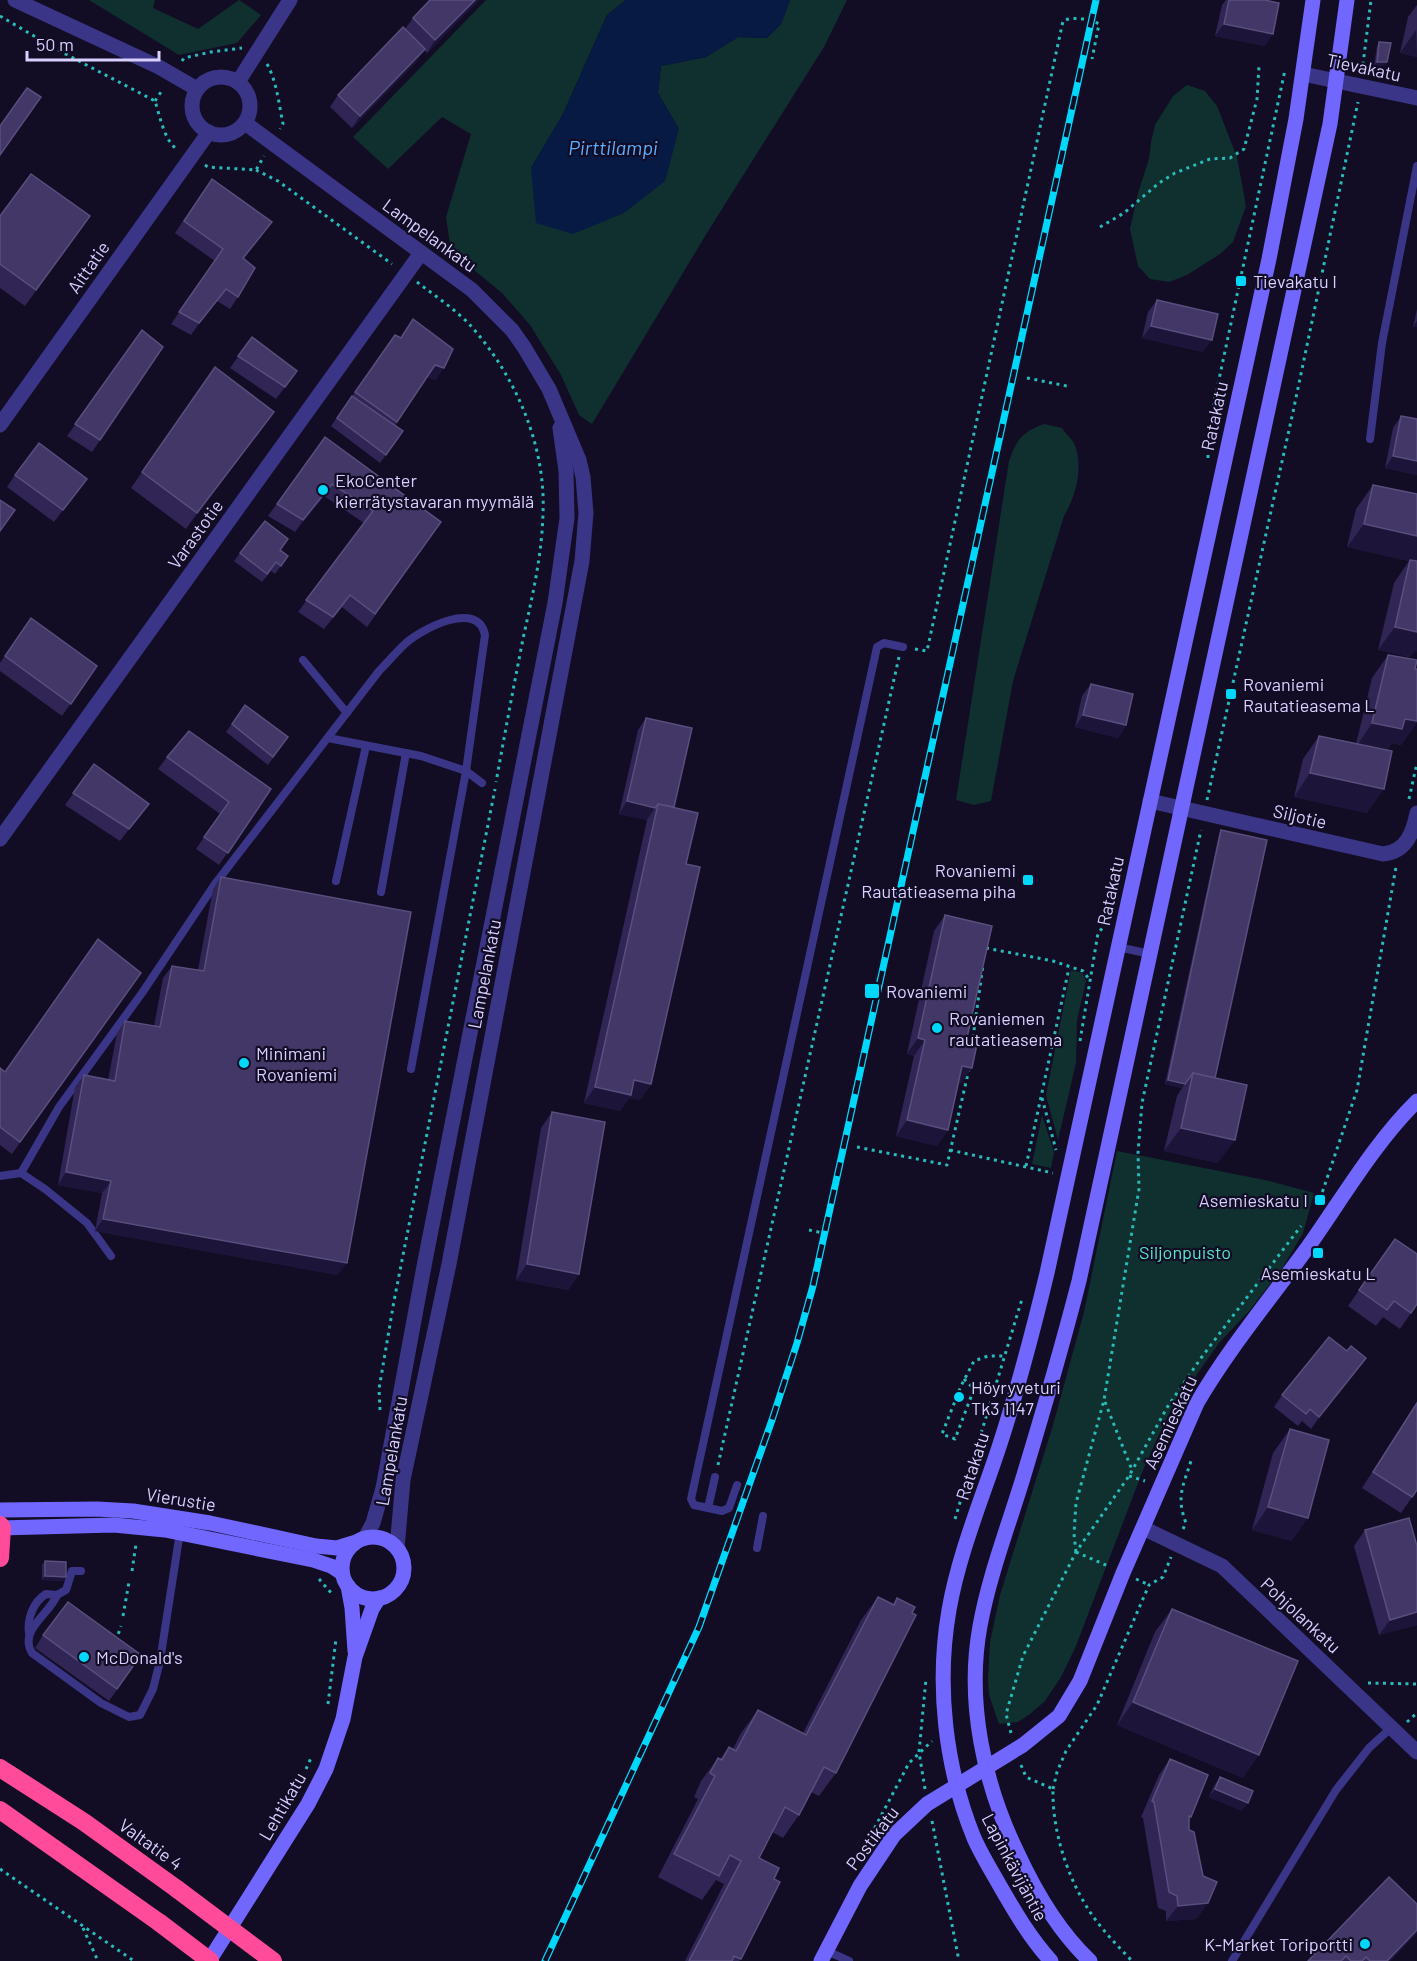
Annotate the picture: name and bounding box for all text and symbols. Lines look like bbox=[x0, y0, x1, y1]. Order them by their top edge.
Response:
scale bar bbox=[27, 24, 159, 62]
text: 50 m bbox=[36, 33, 74, 55]
street label: Tievakatu bbox=[1325, 48, 1403, 86]
water label: Pirttilampi bbox=[568, 135, 658, 159]
street label: Lampelankatu bbox=[379, 194, 481, 276]
street label: Aittatie bbox=[62, 237, 114, 297]
place label: Tievakatu I bbox=[1253, 270, 1337, 292]
marker: Tievakatu I bbox=[1234, 274, 1248, 288]
street label: Ratakatu bbox=[1196, 379, 1232, 453]
place label: EkoCenter kierrätystavaran myymälä bbox=[335, 469, 534, 512]
marker: EkoCenter kierrätystavaran myymälä bbox=[316, 483, 330, 497]
street label: Varastotie bbox=[163, 495, 227, 573]
place label: Rovaniemi Rautatieasema L bbox=[1243, 673, 1375, 716]
marker: Rovaniemi Rautatieasema L bbox=[1224, 687, 1238, 701]
street label: Siljotie bbox=[1271, 799, 1329, 833]
street label: Ratakatu bbox=[1092, 854, 1128, 928]
place label: Rovaniemi Rautatieasema piha bbox=[861, 859, 1016, 902]
marker: Rovaniemi Rautatieasema piha bbox=[1021, 873, 1035, 887]
street label: Lampelankatu bbox=[463, 917, 505, 1031]
place label: Rovaniemi bbox=[886, 980, 967, 1002]
marker: Rovaniemi bbox=[863, 982, 881, 1000]
place label: Rovaniemen rautatieasema bbox=[949, 1007, 1062, 1050]
marker: Rovaniemen rautatieasema bbox=[930, 1021, 944, 1035]
place label: Minimani Rovaniemi bbox=[256, 1042, 337, 1085]
marker: Minimani Rovaniemi bbox=[237, 1056, 251, 1070]
place label: Asemieskatu I bbox=[1199, 1189, 1308, 1211]
marker: Asemieskatu I bbox=[1313, 1193, 1327, 1207]
park label: Siljonpuisto bbox=[1139, 1241, 1231, 1263]
marker: Asemieskatu L bbox=[1311, 1246, 1325, 1260]
place label: Asemieskatu L bbox=[1261, 1262, 1375, 1284]
street label: Asemieskatu bbox=[1139, 1372, 1201, 1472]
place label: Höyryveturi Tk3 1147 bbox=[971, 1376, 1061, 1419]
marker: Höyryveturi Tk3 1147 bbox=[952, 1390, 966, 1404]
street label: Lampelankatu bbox=[371, 1394, 411, 1508]
street label: Ratakatu bbox=[951, 1429, 993, 1503]
street label: Vierustie bbox=[145, 1483, 217, 1515]
street label: Pohjolankatu bbox=[1256, 1572, 1346, 1658]
place label: McDonald's bbox=[96, 1646, 183, 1668]
marker: McDonald's bbox=[77, 1650, 91, 1664]
street label: Lehtikatu bbox=[254, 1768, 310, 1844]
street label: Postikatu bbox=[841, 1802, 903, 1874]
street label: Lapinkävijäntie bbox=[977, 1809, 1053, 1925]
street label: Valtatie 4 bbox=[115, 1814, 187, 1874]
place label: K-Market Toriportti bbox=[1204, 1933, 1353, 1955]
marker: K-Market Toriportti bbox=[1358, 1937, 1372, 1951]

